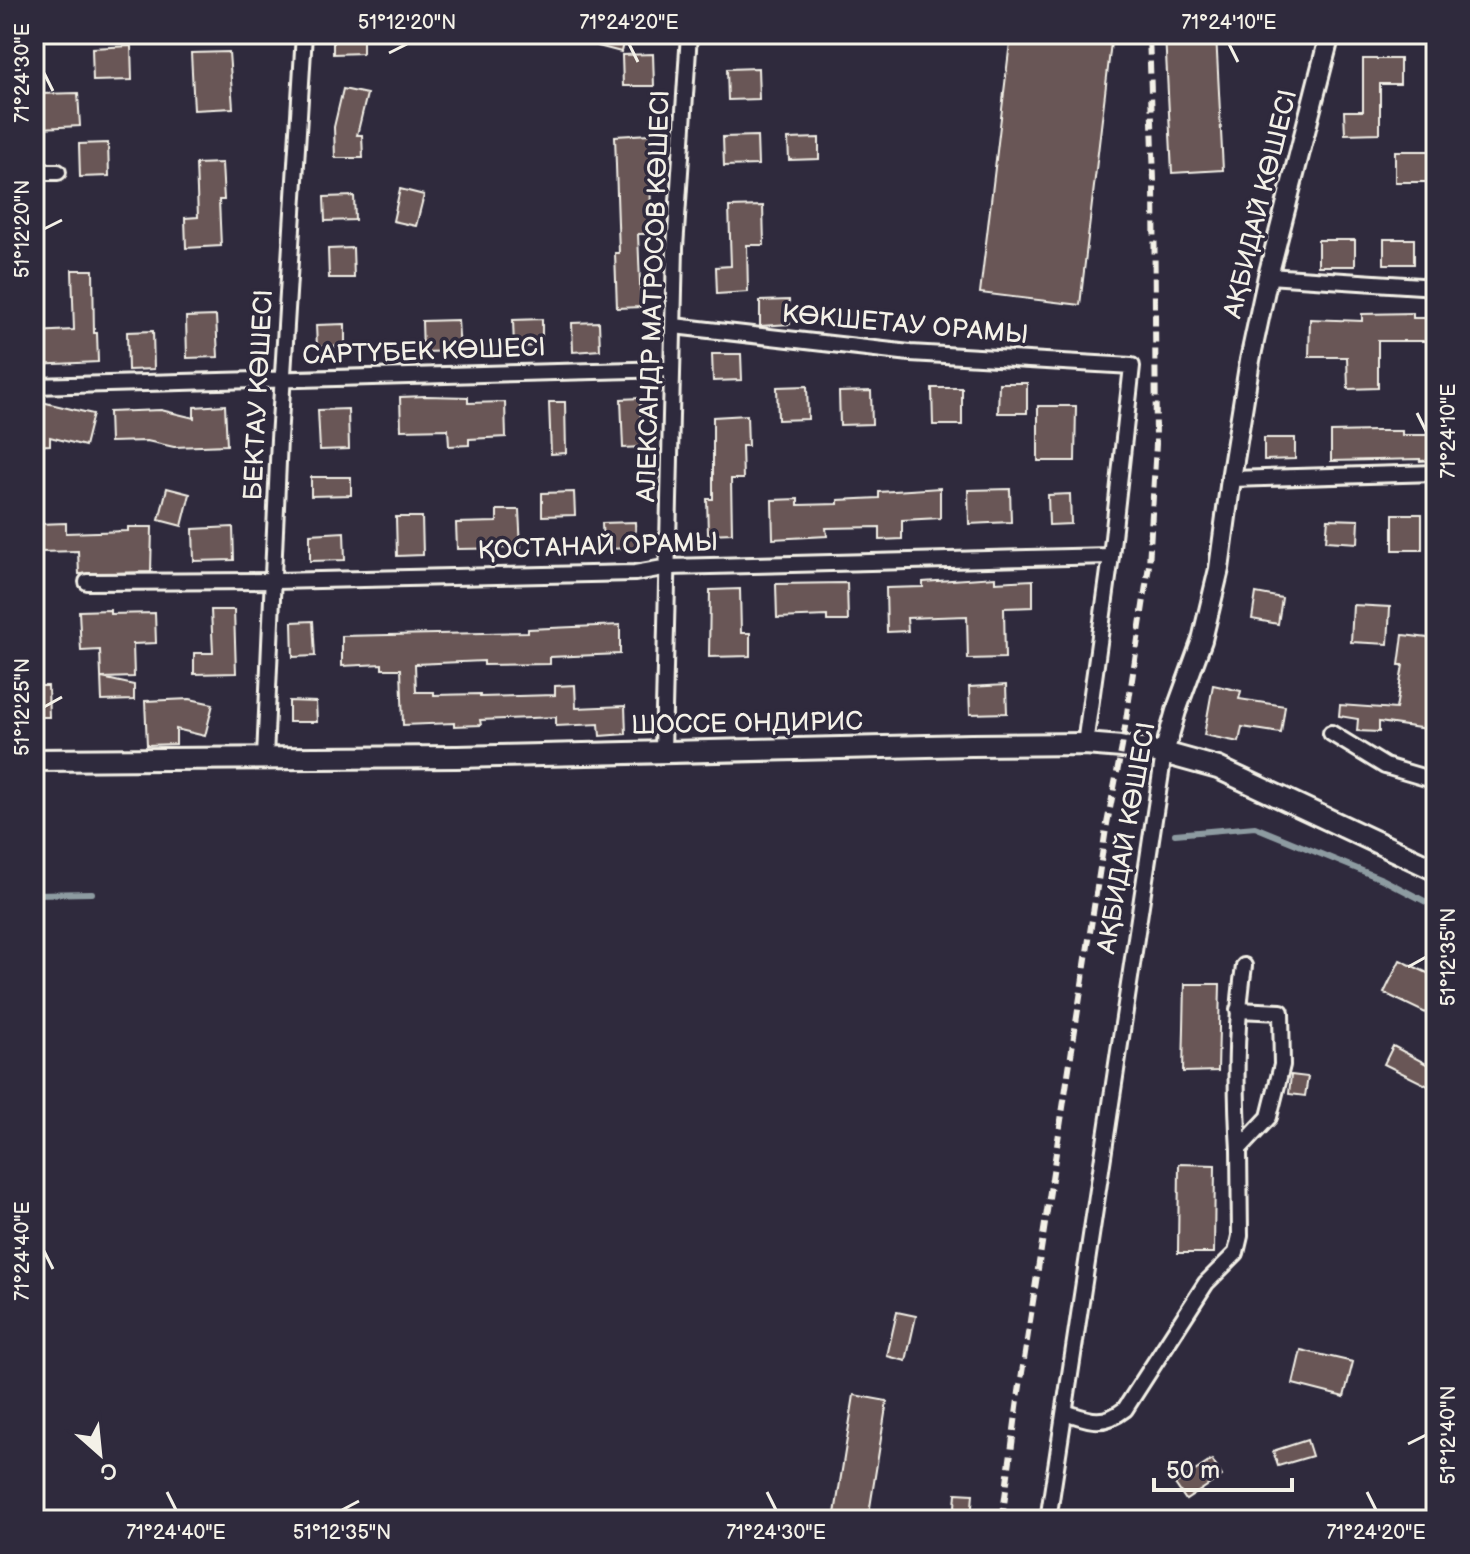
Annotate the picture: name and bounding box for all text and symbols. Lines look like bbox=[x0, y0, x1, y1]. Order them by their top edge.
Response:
text: 51°12'20"N bbox=[358, 11, 456, 35]
text: 71°24'20"E bbox=[579, 11, 679, 35]
text: 71°24'10"E bbox=[1181, 11, 1277, 35]
text: 71°24'30"E bbox=[11, 23, 35, 123]
street label: АҚБИДАЙ КӨШЕСІ bbox=[1217, 86, 1304, 322]
street label: АЛЕКСАНДР МАТРОСОВ КӨШЕСІ bbox=[631, 90, 677, 503]
text: 51°12'20"N bbox=[11, 180, 35, 278]
street label: БЕКТАУ КӨШЕСІ bbox=[238, 289, 280, 501]
street label: КӨКШЕТАУ ОРАМЫ bbox=[780, 299, 1030, 351]
street label: САРТҮБЕК КӨШЕСІ bbox=[302, 332, 546, 372]
text: 71°24'10"E bbox=[1437, 383, 1461, 479]
street label: ҚОСТАНАЙ ОРАМЫ bbox=[477, 527, 719, 567]
text: 51°12'25"N bbox=[11, 658, 35, 756]
street label: ШОССЕ ОНДИРИС bbox=[631, 706, 863, 742]
street label: АҚБИДАЙ КӨШЕСІ bbox=[1091, 720, 1163, 957]
text: 51°12'35"N bbox=[1437, 908, 1461, 1006]
text: 71°24'40"E bbox=[11, 1201, 35, 1301]
text: 51°12'40"N bbox=[1437, 1386, 1461, 1484]
north arrow bbox=[60, 1414, 140, 1494]
scale bar bbox=[1154, 1442, 1292, 1492]
text: С bbox=[95, 1455, 121, 1486]
text: 50 m bbox=[1166, 1456, 1220, 1485]
text: 71°24'40"E bbox=[126, 1521, 226, 1545]
text: 51°12'35"N bbox=[293, 1521, 391, 1545]
text: 71°24'30"E bbox=[726, 1521, 826, 1545]
text: 71°24'20"E bbox=[1326, 1521, 1426, 1545]

